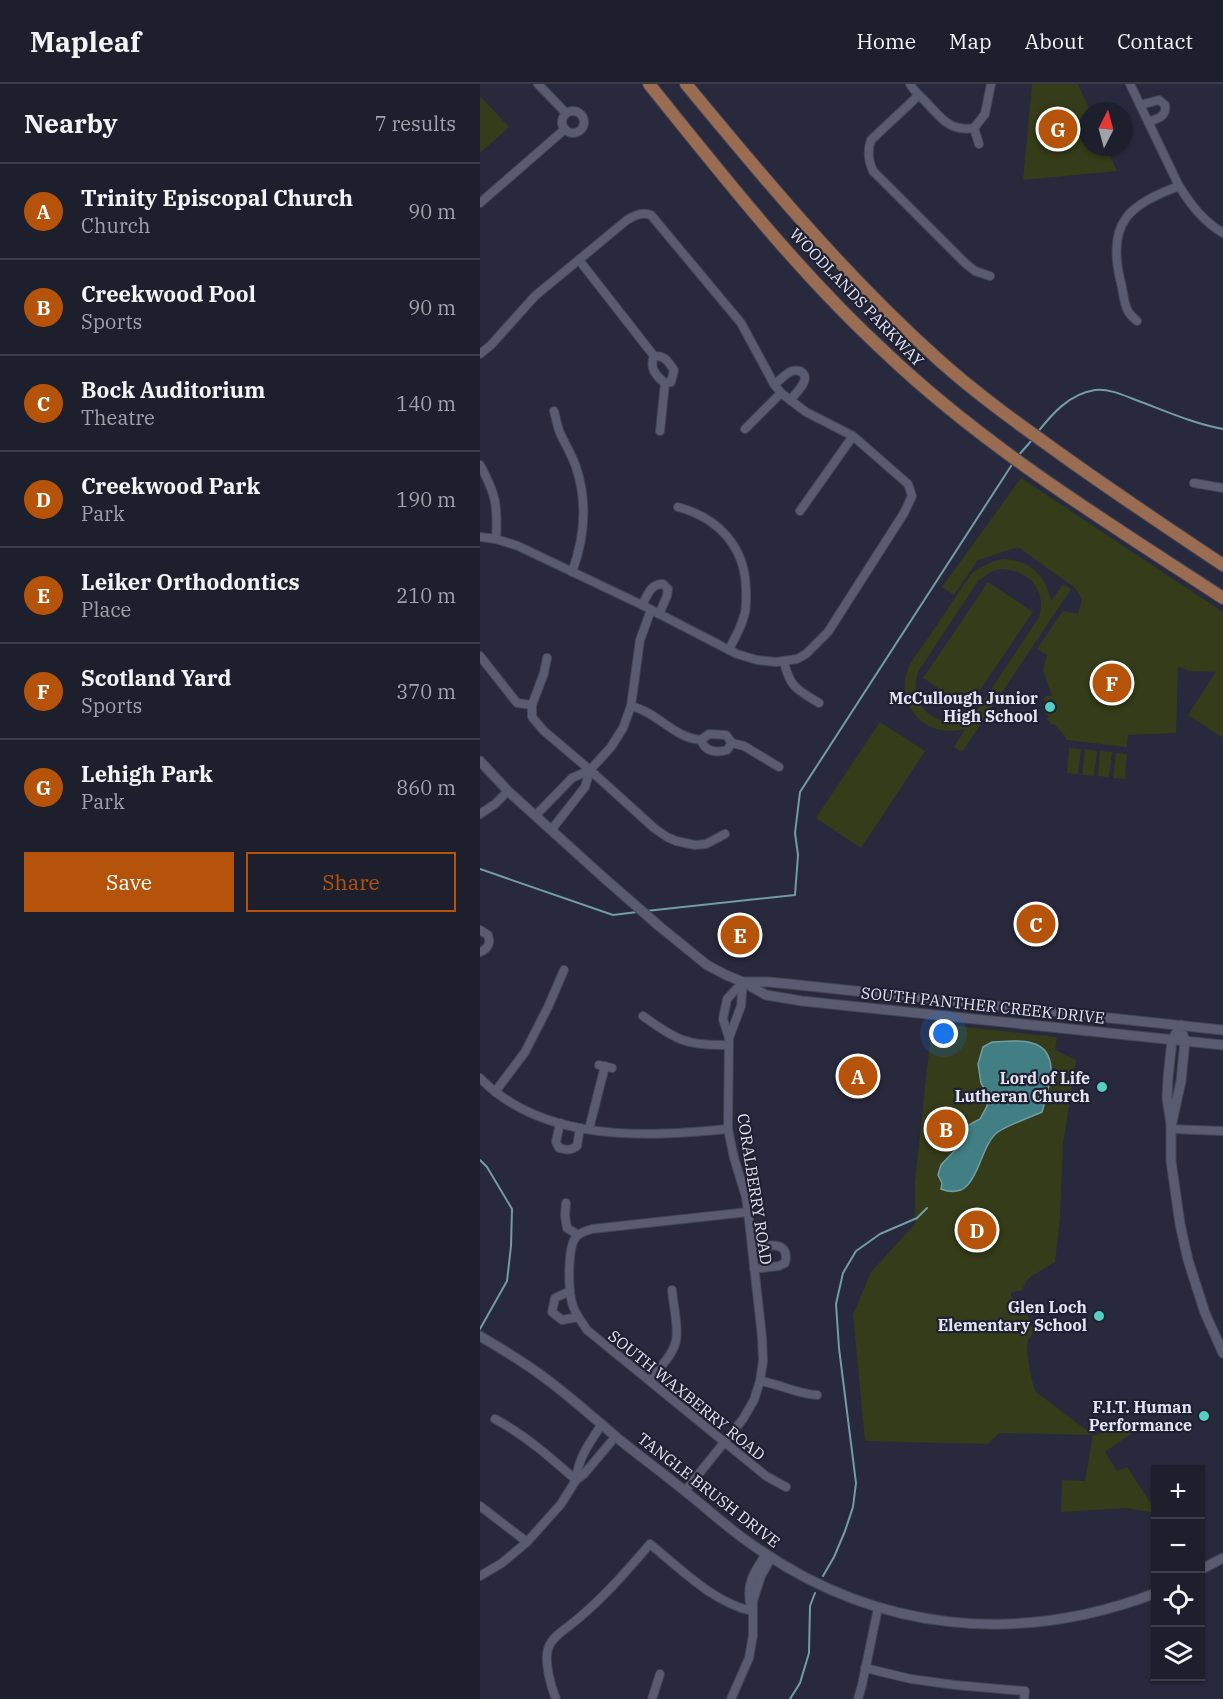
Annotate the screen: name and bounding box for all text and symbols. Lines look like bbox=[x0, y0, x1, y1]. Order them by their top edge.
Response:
text: Mapleaf bbox=[30, 23, 141, 60]
text: Home bbox=[856, 27, 916, 55]
text: Map bbox=[949, 27, 992, 55]
text: About bbox=[1025, 27, 1084, 55]
text: Contact bbox=[1117, 27, 1193, 55]
north arrow bbox=[1079, 102, 1133, 156]
text: Nearby bbox=[24, 106, 118, 140]
pin: G bbox=[1038, 106, 1078, 152]
text: 7 results bbox=[375, 110, 456, 137]
text: Trinity Episcopal Church bbox=[81, 183, 353, 212]
text: A bbox=[37, 198, 50, 225]
text: 90 m bbox=[408, 198, 456, 225]
text: Church bbox=[81, 212, 151, 239]
street label: WOODLANDS PARKWAY bbox=[786, 224, 928, 370]
text: Creekwood Pool bbox=[81, 279, 256, 308]
text: B bbox=[36, 294, 51, 321]
text: 90 m bbox=[408, 294, 456, 321]
text: Sports bbox=[81, 308, 142, 335]
text: Bock Auditorium bbox=[81, 375, 265, 404]
text: C bbox=[37, 390, 50, 417]
text: 140 m bbox=[396, 390, 456, 417]
text: Theatre bbox=[81, 404, 155, 431]
text: Creekwood Park bbox=[81, 471, 260, 500]
text: D bbox=[36, 486, 51, 513]
text: 190 m bbox=[396, 486, 456, 513]
text: Park bbox=[81, 500, 125, 527]
text: Leiker Orthodontics bbox=[81, 567, 300, 596]
text: E bbox=[37, 582, 50, 609]
text: 210 m bbox=[396, 582, 456, 609]
text: Place bbox=[81, 596, 131, 623]
pin: F bbox=[1092, 660, 1132, 706]
text: Scotland Yard bbox=[81, 663, 232, 692]
text: F bbox=[37, 678, 50, 705]
text: 370 m bbox=[396, 678, 456, 705]
place label: McCullough Junior High School bbox=[889, 688, 1038, 726]
text: Sports bbox=[81, 692, 142, 719]
marker: McCullough Junior High School bbox=[1043, 700, 1057, 714]
text: Lehigh Park bbox=[81, 759, 213, 788]
text: G bbox=[36, 774, 51, 801]
text: 860 m bbox=[396, 774, 456, 801]
text: Park bbox=[81, 788, 125, 815]
button: Save bbox=[24, 852, 234, 912]
button: Share bbox=[246, 852, 456, 912]
pin: C bbox=[1016, 902, 1056, 946]
pin: E bbox=[720, 912, 760, 958]
street label: SOUTH PANTHER CREEK DRIVE bbox=[860, 982, 1106, 1028]
your location bbox=[929, 1019, 958, 1048]
pin: A bbox=[838, 1054, 878, 1098]
place label: Lord of Life Lutheran Church bbox=[955, 1068, 1090, 1106]
marker: Lord of Life Lutheran Church bbox=[1095, 1080, 1109, 1094]
pin: B bbox=[926, 1106, 966, 1152]
street label: CORALBERRY ROAD bbox=[733, 1112, 777, 1266]
pin: D bbox=[958, 1208, 996, 1252]
place label: Glen Loch Elementary School bbox=[938, 1297, 1087, 1335]
marker: Glen Loch Elementary School bbox=[1092, 1309, 1106, 1323]
street label: SOUTH WAXBERRY ROAD bbox=[605, 1326, 769, 1464]
place label: F.I.T. Human Performance bbox=[1089, 1397, 1192, 1435]
marker: F.I.T. Human Performance bbox=[1197, 1409, 1211, 1423]
street label: TANGLE BRUSH DRIVE bbox=[634, 1428, 784, 1552]
map controls bbox=[1151, 1465, 1205, 1681]
button: + bbox=[1151, 1465, 1205, 1519]
button: − bbox=[1151, 1519, 1205, 1573]
button: locate bbox=[1151, 1573, 1205, 1627]
button: layers bbox=[1151, 1627, 1205, 1681]

